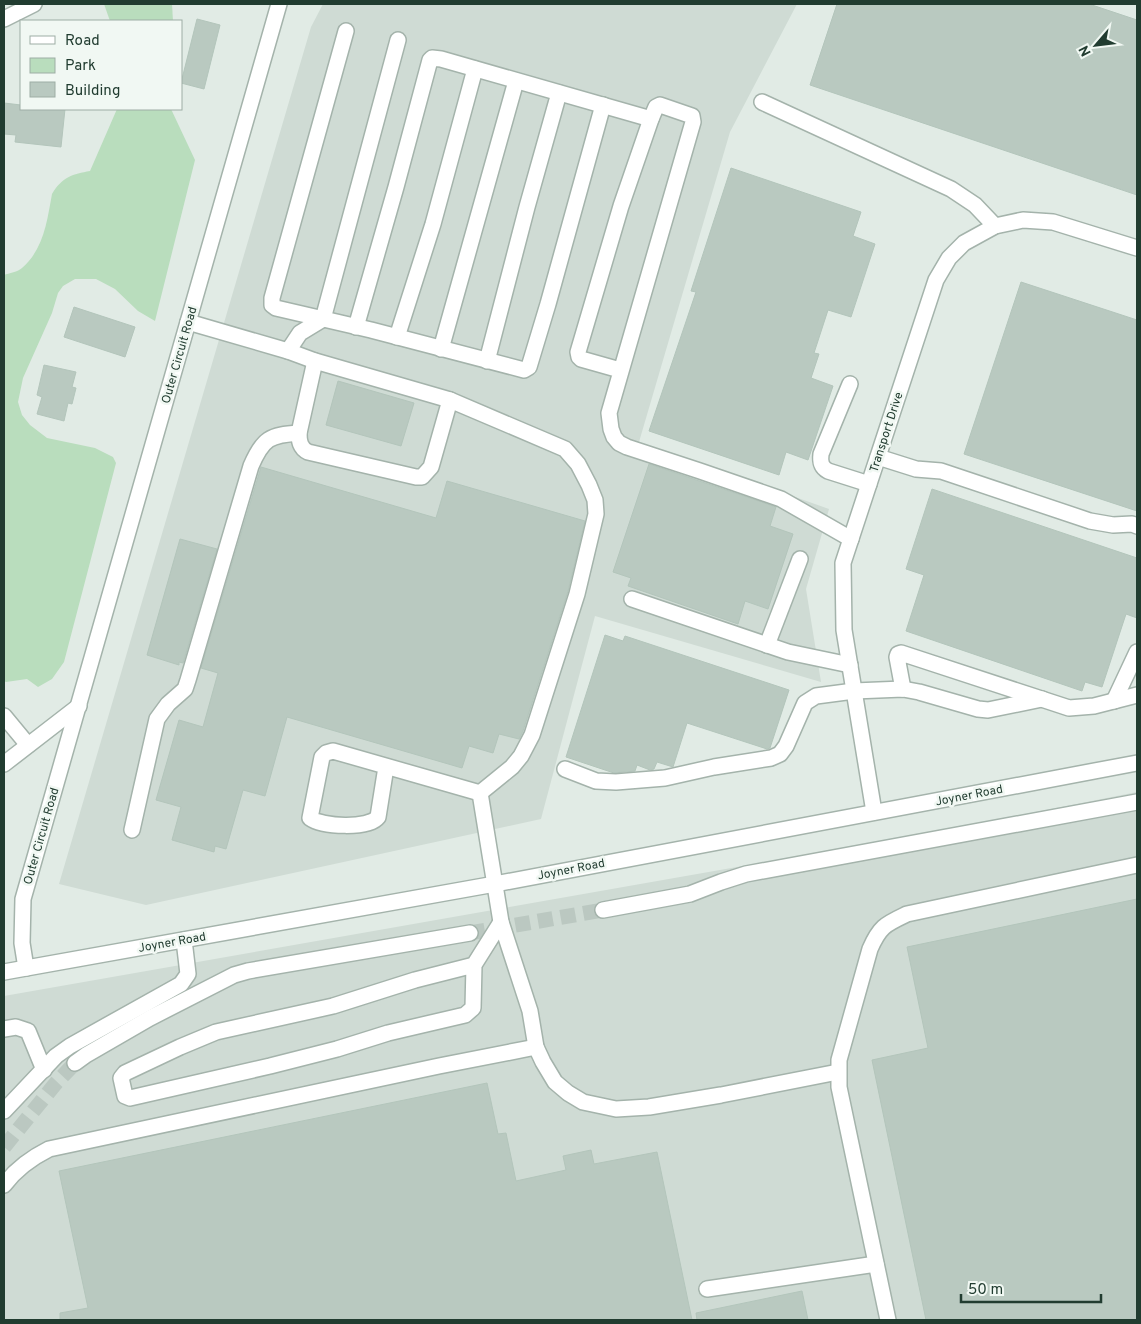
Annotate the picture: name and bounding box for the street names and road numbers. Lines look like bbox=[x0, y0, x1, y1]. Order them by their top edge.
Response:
street label: Outer Circuit Road bbox=[158, 305, 201, 406]
street label: Transport Drive bbox=[866, 390, 907, 474]
street label: Joyner Road bbox=[934, 782, 1004, 810]
street label: Outer Circuit Road bbox=[20, 786, 63, 887]
street label: Joyner Road bbox=[536, 856, 606, 884]
street label: Joyner Road bbox=[137, 929, 207, 957]

